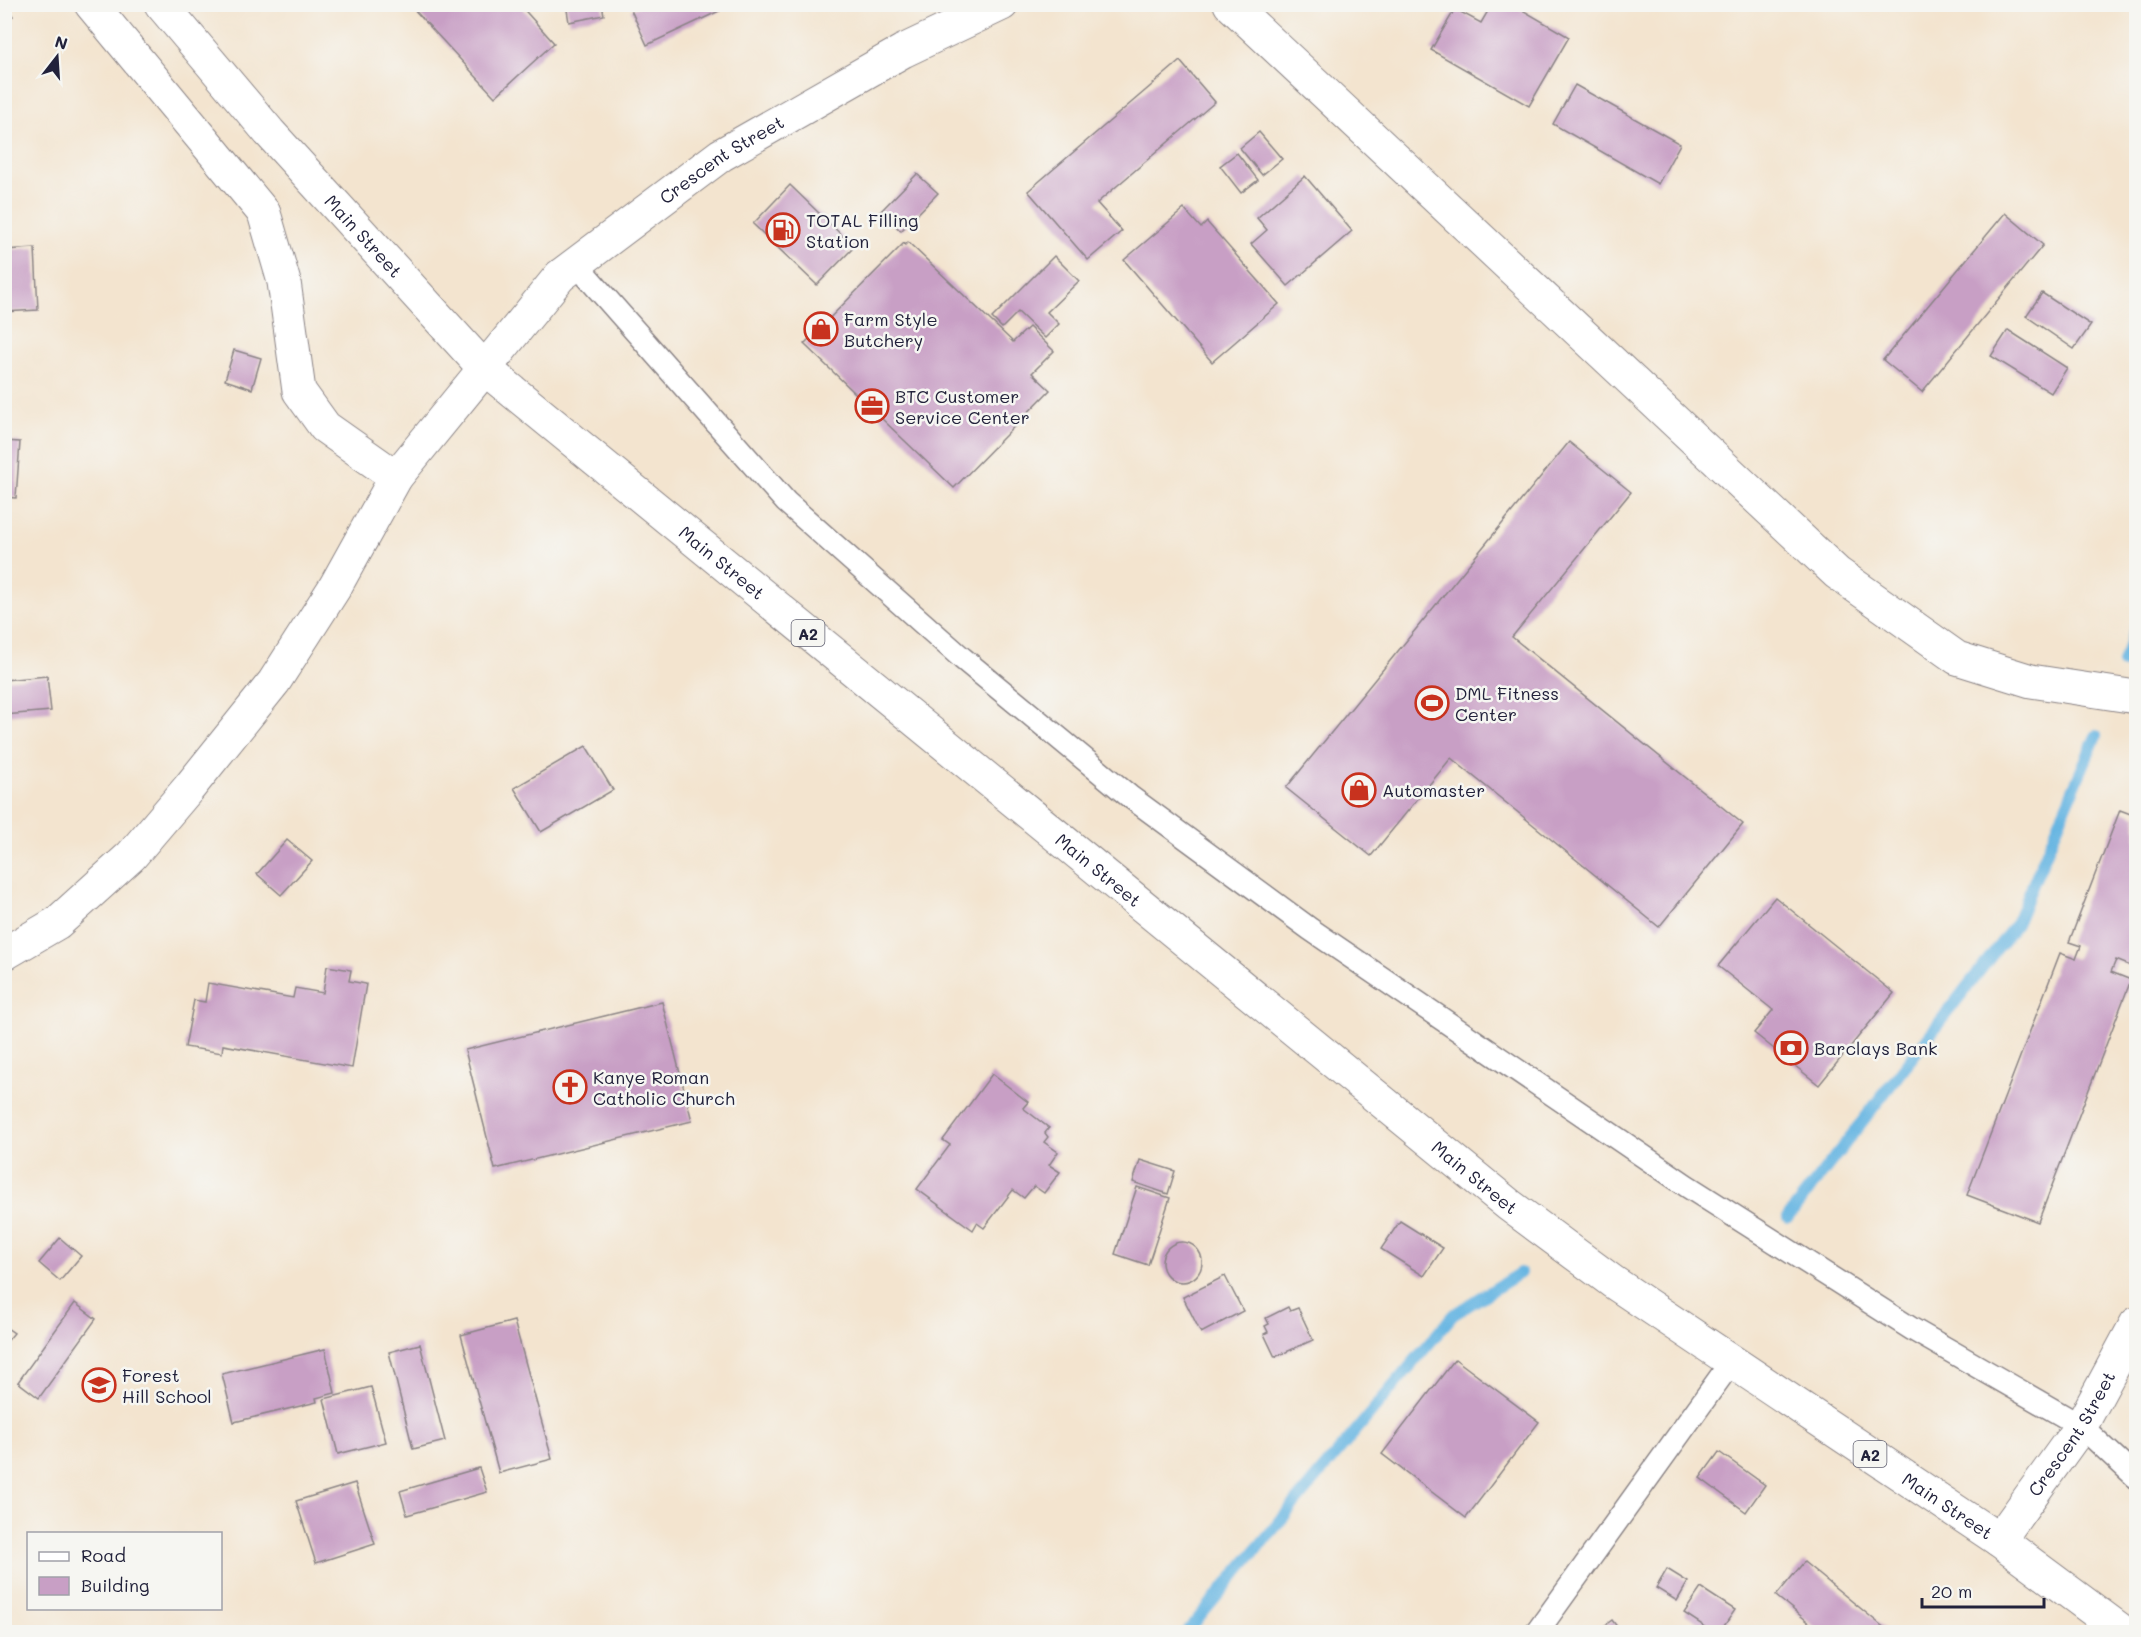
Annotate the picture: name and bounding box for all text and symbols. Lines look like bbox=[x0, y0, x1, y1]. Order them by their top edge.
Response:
north arrow bbox=[27, 27, 87, 87]
text: N bbox=[53, 30, 70, 54]
street label: Crescent Street bbox=[654, 110, 788, 209]
street label: Main Street bbox=[320, 189, 408, 282]
place label: TOTAL Filling Station bbox=[806, 208, 919, 253]
fuel station icon: TOTAL Filling Station bbox=[765, 212, 801, 248]
place label: Farm Style Butchery bbox=[844, 307, 938, 352]
shop icon: Farm Style Butchery bbox=[803, 311, 839, 347]
place label: BTC Customer Service Center bbox=[895, 384, 1030, 429]
office icon: BTC Customer Service Center bbox=[854, 388, 890, 424]
street label: Main Street bbox=[674, 520, 770, 605]
road number: A2 bbox=[792, 620, 824, 646]
place label: DML Fitness Center bbox=[1455, 681, 1559, 726]
sports icon: DML Fitness Center bbox=[1414, 685, 1450, 721]
shop icon: Automaster bbox=[1341, 772, 1377, 808]
place label: Automaster bbox=[1382, 778, 1485, 802]
street label: Main Street bbox=[1051, 827, 1146, 912]
bank icon: Barclays Bank bbox=[1773, 1030, 1809, 1066]
place label: Barclays Bank bbox=[1814, 1036, 1938, 1060]
place label: Kanye Roman Catholic Church bbox=[593, 1065, 735, 1110]
church icon: Kanye Roman Catholic Church bbox=[552, 1069, 588, 1105]
street label: Main Street bbox=[1427, 1135, 1523, 1219]
place label: Forest Hill School bbox=[122, 1363, 212, 1408]
school or university icon: Forest Hill School bbox=[81, 1367, 117, 1403]
street label: Crescent Street bbox=[2022, 1367, 2120, 1501]
road number: A2 bbox=[1854, 1441, 1886, 1467]
street label: Main Street bbox=[1898, 1467, 1998, 1545]
legend bbox=[27, 1532, 222, 1610]
text: Road bbox=[81, 1543, 126, 1567]
scale bar bbox=[1922, 1571, 2044, 1609]
text: Building bbox=[81, 1573, 149, 1597]
text: 20 m bbox=[1931, 1579, 1972, 1603]

